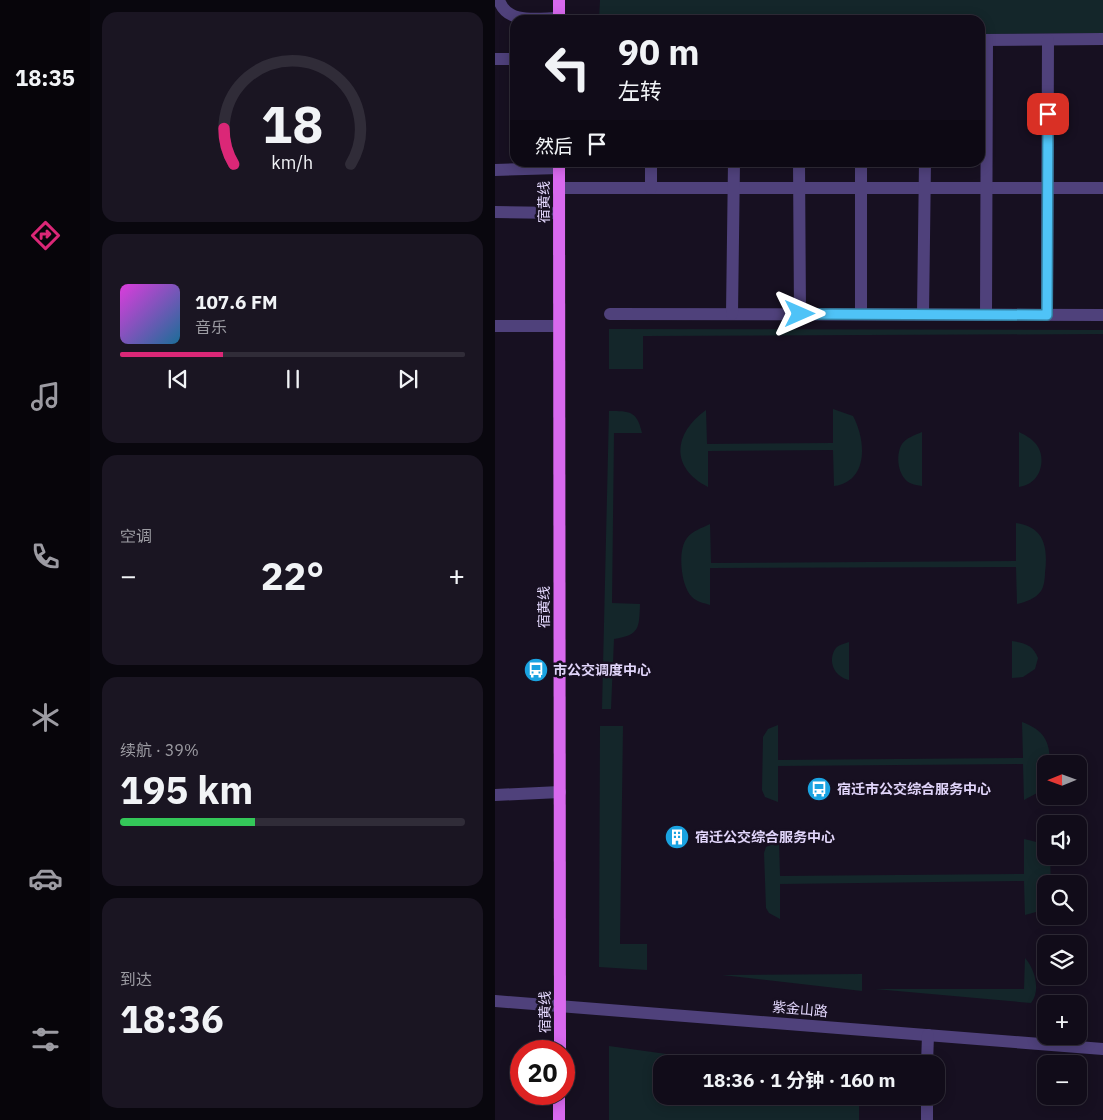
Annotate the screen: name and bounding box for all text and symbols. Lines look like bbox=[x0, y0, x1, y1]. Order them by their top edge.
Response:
text: 90 m bbox=[618, 29, 700, 75]
icon: left bbox=[535, 35, 600, 100]
text: 18:35 bbox=[15, 63, 75, 92]
text: 左转 bbox=[618, 76, 662, 105]
text: 18 bbox=[261, 90, 324, 157]
pin bbox=[1027, 93, 1069, 135]
icon: arrive bbox=[1034, 100, 1062, 128]
icon: arrive bbox=[583, 130, 611, 158]
text: 然后 bbox=[535, 134, 573, 158]
text: km/h bbox=[272, 151, 314, 174]
street label: 宿黄线 bbox=[535, 181, 553, 223]
icon: directions bbox=[28, 218, 63, 253]
position arrow bbox=[773, 287, 825, 339]
text: 107.6 FM bbox=[195, 290, 278, 314]
text: 音乐 bbox=[195, 317, 227, 337]
icon: previous bbox=[164, 365, 192, 393]
icon: pause bbox=[279, 365, 307, 393]
icon: next bbox=[394, 365, 422, 393]
icon: music bbox=[28, 379, 63, 414]
text: 空调 bbox=[120, 526, 152, 546]
icon: phone bbox=[28, 539, 63, 574]
text: 22° bbox=[261, 551, 324, 600]
text: − bbox=[120, 557, 137, 594]
text: + bbox=[448, 557, 465, 594]
street label: 宿黄线 bbox=[535, 586, 553, 628]
bus stop icon: 市公交调度中心 bbox=[523, 657, 549, 683]
place label: 市公交调度中心 bbox=[553, 661, 651, 679]
icon: climate bbox=[28, 700, 63, 735]
text: 续航 · 39% bbox=[120, 740, 199, 760]
north arrow bbox=[1037, 755, 1087, 805]
map controls bbox=[1037, 755, 1087, 1105]
text: 195 km bbox=[120, 765, 253, 814]
bus stop icon: 宿迁市公交综合服务中心 bbox=[806, 776, 832, 802]
place label: 宿迁市公交综合服务中心 bbox=[837, 780, 991, 798]
button: sound bbox=[1037, 815, 1087, 865]
building icon: 宿迁公交综合服务中心 bbox=[664, 824, 690, 850]
place label: 宿迁公交综合服务中心 bbox=[695, 828, 835, 846]
icon: car bbox=[28, 861, 63, 896]
button: search bbox=[1037, 875, 1087, 925]
button: layers bbox=[1037, 935, 1087, 985]
text: 到达 bbox=[120, 969, 152, 989]
street label: 宿黄线 bbox=[536, 991, 554, 1033]
text: 18:36 bbox=[120, 994, 224, 1043]
button: + bbox=[1037, 995, 1087, 1045]
street label: 紫金山路 bbox=[771, 998, 829, 1020]
icon: filters bbox=[28, 1022, 63, 1057]
speed limit sign: 20 bbox=[510, 1040, 575, 1105]
button: − bbox=[1037, 1055, 1087, 1105]
text: 18:36 · 1 分钟 · 160 m bbox=[703, 1068, 895, 1092]

